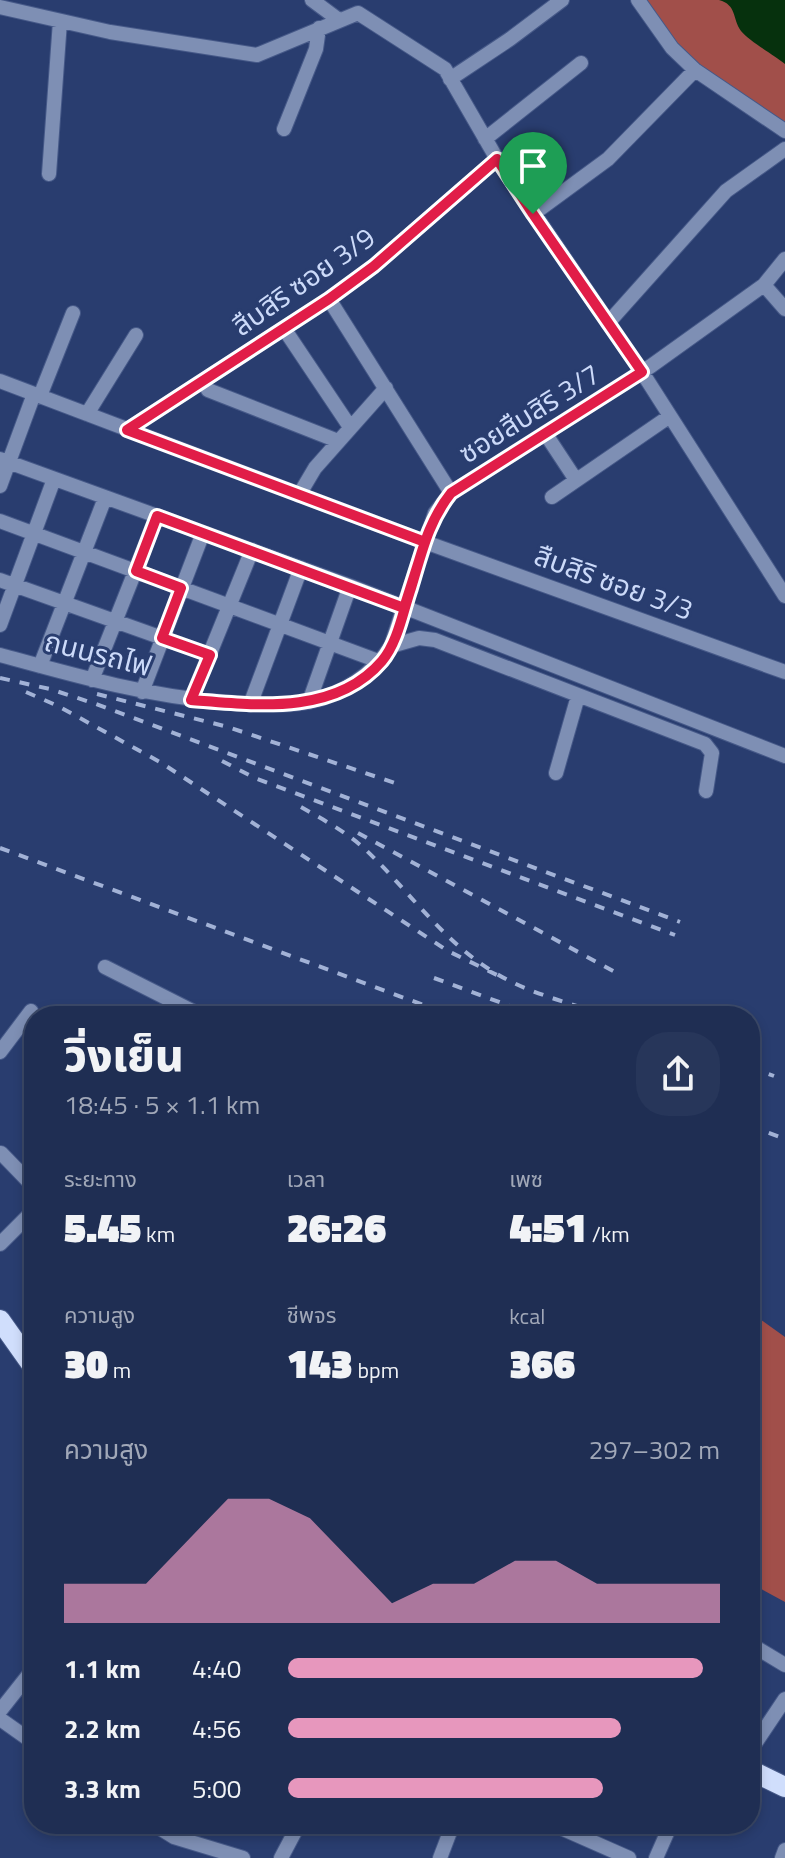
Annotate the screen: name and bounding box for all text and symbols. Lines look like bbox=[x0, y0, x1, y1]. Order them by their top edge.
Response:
pin bbox=[499, 132, 567, 214]
icon: arrive bbox=[511, 144, 555, 188]
street label: สืบสิริ ซอย 3/9 bbox=[223, 216, 383, 346]
street label: ซอยสืบสิริ 3/7 bbox=[450, 352, 608, 474]
street label: สืบสิริ ซอย 3/3 bbox=[529, 533, 699, 631]
street label: ถนนรถไฟ bbox=[40, 619, 156, 687]
text: วิ่งเย็น bbox=[64, 1021, 184, 1088]
button: share bbox=[636, 1032, 720, 1116]
text: 18:45 · 5 × 1.1 km bbox=[64, 1085, 260, 1124]
text: ระยะทาง bbox=[64, 1162, 137, 1196]
text: เวลา bbox=[287, 1162, 325, 1196]
text: เพซ bbox=[509, 1162, 543, 1196]
text: 5.45 bbox=[64, 1197, 141, 1258]
text: 26:26 bbox=[287, 1197, 386, 1258]
text: 4:51 bbox=[509, 1197, 587, 1258]
text: km bbox=[141, 1217, 175, 1251]
text: /km bbox=[587, 1217, 630, 1251]
text: ความสูง bbox=[64, 1298, 135, 1332]
text: ชีพจร bbox=[287, 1298, 337, 1332]
text: kcal bbox=[509, 1299, 545, 1333]
text: 30 bbox=[64, 1333, 108, 1394]
text: 143 bbox=[287, 1333, 353, 1394]
text: 366 bbox=[509, 1333, 575, 1394]
text: m bbox=[108, 1353, 131, 1387]
text: bpm bbox=[353, 1353, 399, 1387]
text: ความสูง bbox=[64, 1430, 148, 1469]
text: 297–302 m bbox=[589, 1430, 720, 1469]
text: 1.1 km bbox=[64, 1649, 141, 1688]
text: 4:40 bbox=[192, 1649, 241, 1688]
text: 2.2 km bbox=[64, 1709, 141, 1748]
text: 4:56 bbox=[192, 1709, 241, 1748]
text: 3.3 km bbox=[64, 1769, 141, 1808]
text: 5:00 bbox=[192, 1769, 241, 1808]

